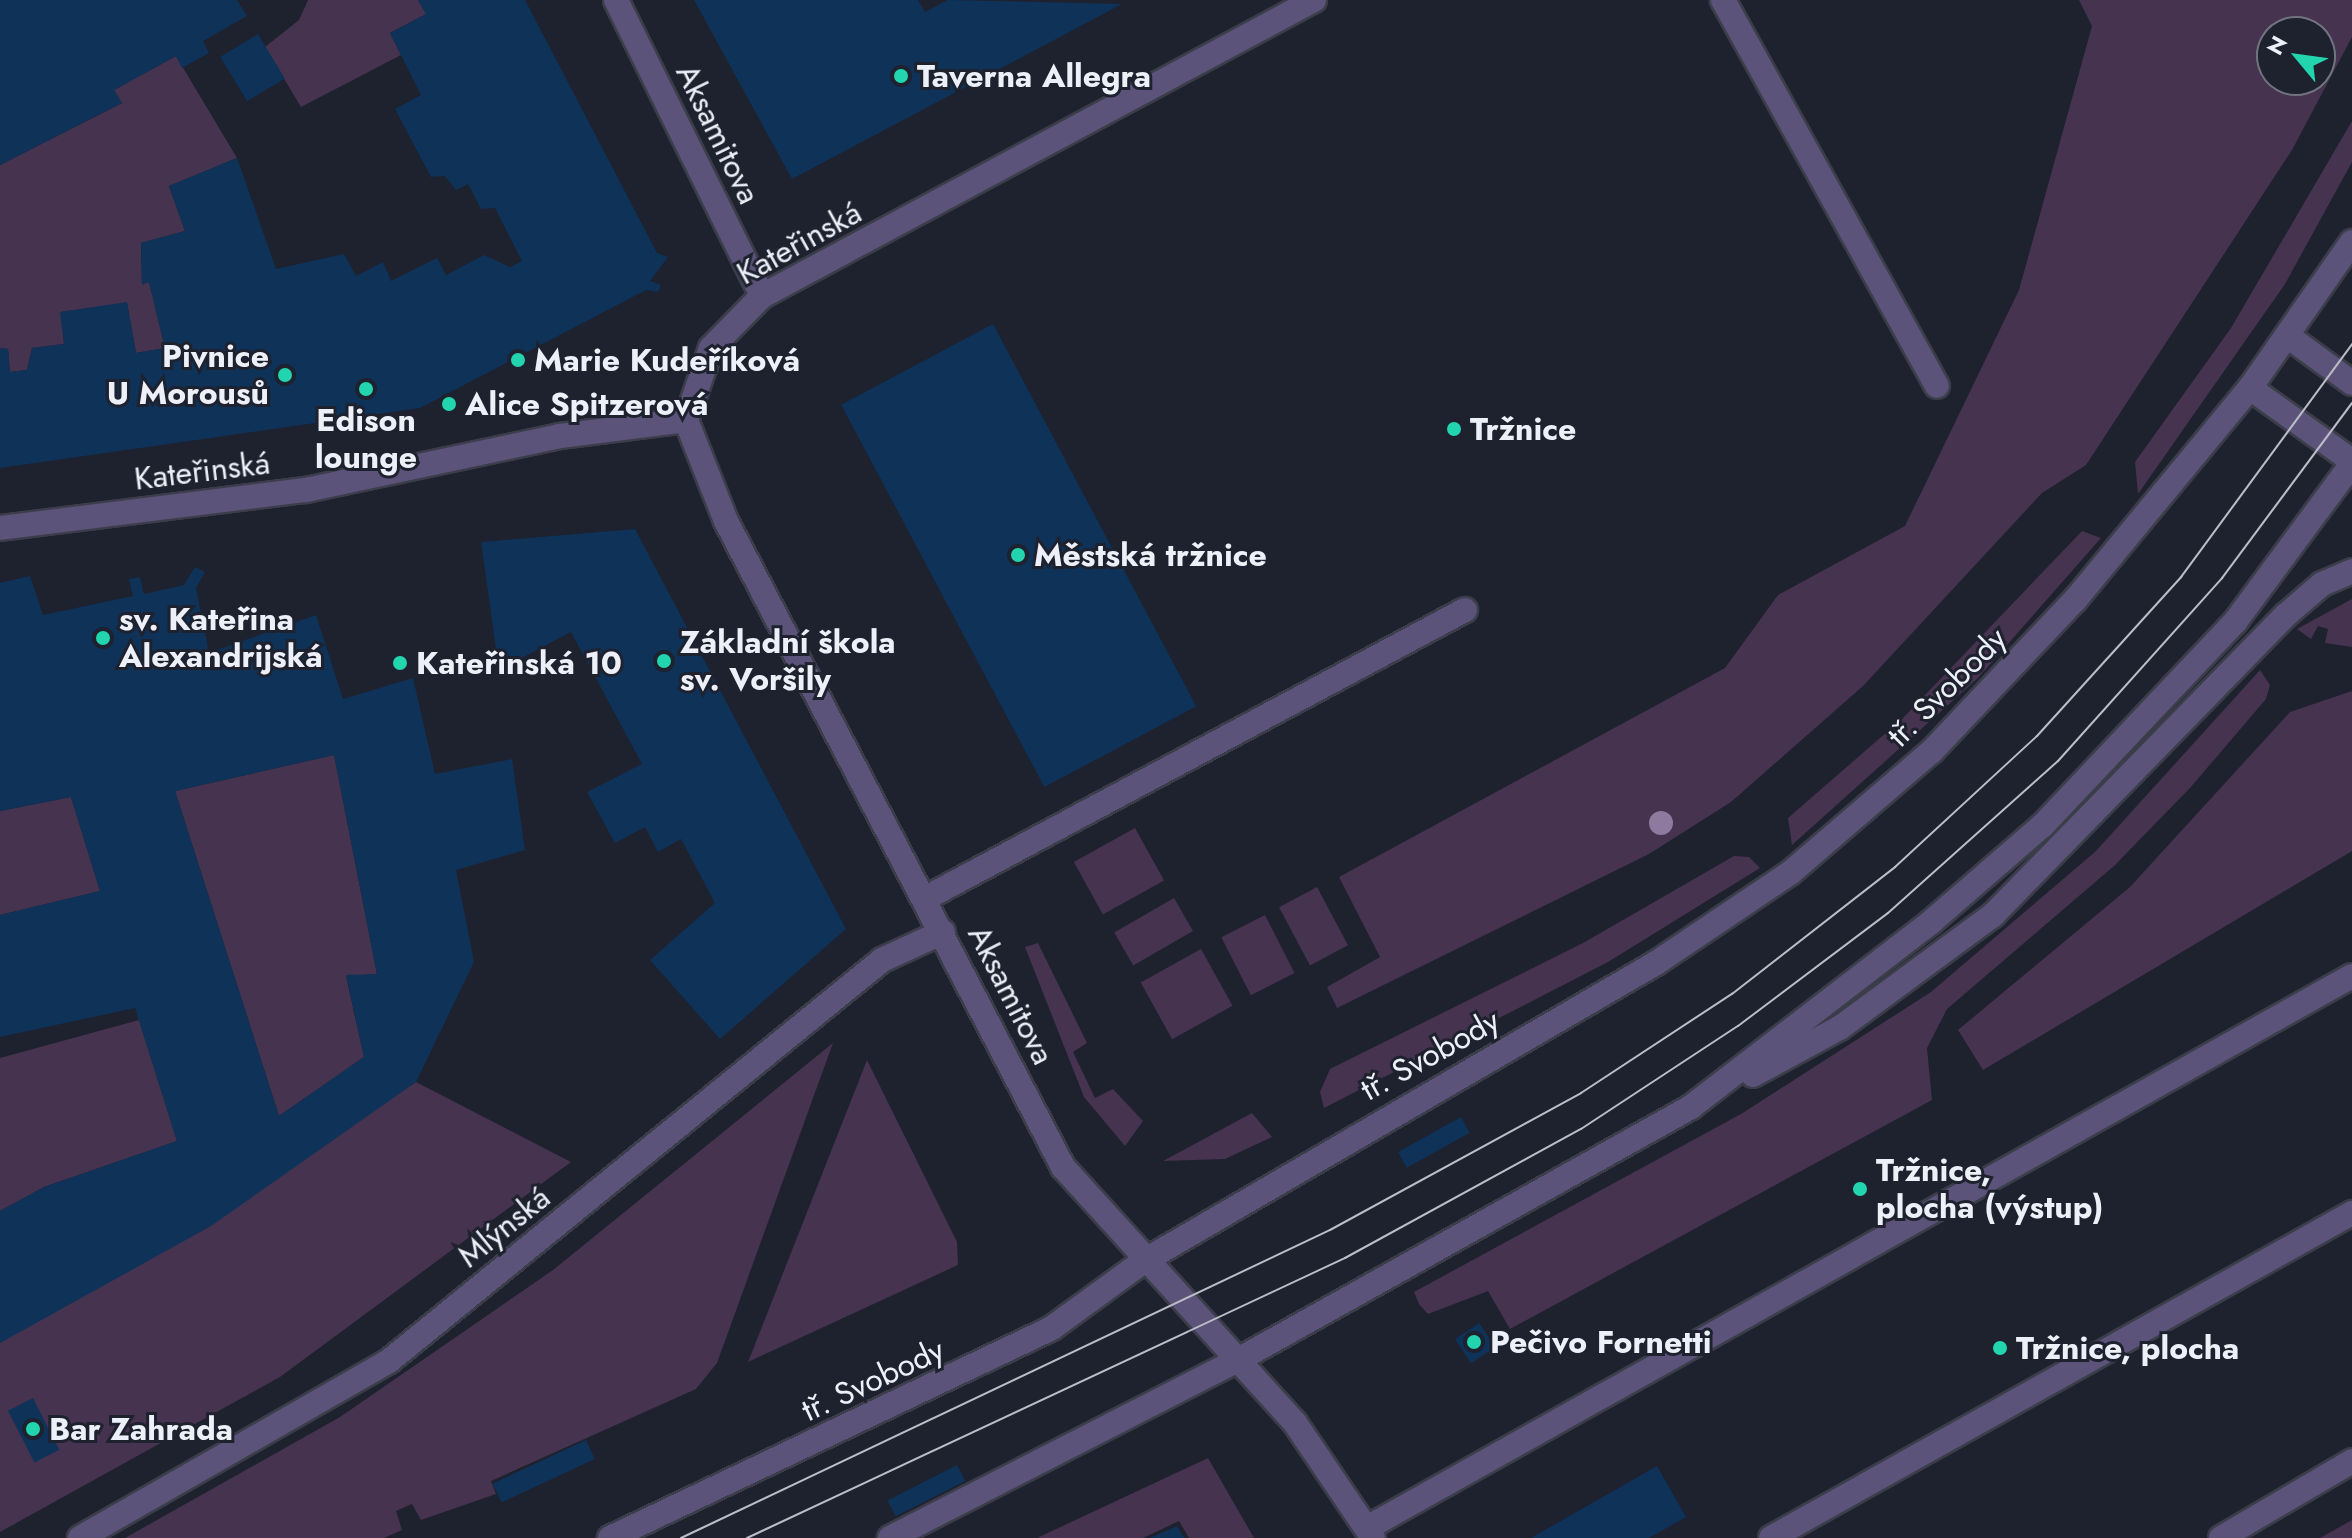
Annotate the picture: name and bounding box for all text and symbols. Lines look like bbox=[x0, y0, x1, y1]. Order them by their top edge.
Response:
north arrow bbox=[2256, 16, 2336, 96]
text: N bbox=[2259, 30, 2295, 61]
place label: Taverna Allegra bbox=[917, 57, 1151, 95]
street label: Aksamitova bbox=[668, 58, 768, 210]
marker: Taverna Allegra bbox=[892, 67, 910, 85]
street label: Kateřinská bbox=[730, 193, 868, 293]
place label: Pivnice U Morousů bbox=[107, 338, 269, 413]
place label: Marie Kudeříková bbox=[534, 341, 800, 379]
marker: Marie Kudeříková bbox=[509, 351, 527, 369]
marker: Pivnice U Morousů bbox=[276, 366, 294, 384]
marker: Edison lounge bbox=[357, 380, 375, 398]
place label: Alice Spitzerová bbox=[465, 385, 708, 423]
marker: Alice Spitzerová bbox=[440, 395, 458, 413]
place label: Edison lounge bbox=[315, 402, 417, 477]
place label: Tržnice bbox=[1470, 410, 1576, 448]
marker: Tržnice bbox=[1445, 420, 1463, 438]
street label: Kateřinská bbox=[132, 444, 272, 498]
place label: Městská tržnice bbox=[1034, 536, 1267, 574]
marker: Městská tržnice bbox=[1009, 546, 1027, 564]
place label: sv. Kateřina Alexandrijská bbox=[119, 601, 323, 676]
street label: tř. Svobody bbox=[1879, 619, 2015, 755]
place label: Základní škola sv. Voršily bbox=[680, 624, 896, 699]
marker: sv. Kateřina Alexandrijská bbox=[94, 629, 112, 647]
place label: Kateřinská 10 bbox=[416, 644, 622, 682]
marker: Základní škola sv. Voršily bbox=[655, 652, 673, 670]
marker: Kateřinská 10 bbox=[391, 654, 409, 672]
street label: Aksamitova bbox=[960, 919, 1062, 1071]
street label: tř. Svobody bbox=[1354, 1001, 1506, 1109]
place label: Tržnice, plocha (výstup) bbox=[1876, 1152, 2103, 1227]
street label: Mlýnská bbox=[450, 1179, 558, 1275]
marker: Tržnice, plocha (výstup) bbox=[1851, 1180, 1869, 1198]
place label: Pečivo Fornetti bbox=[1490, 1323, 1712, 1361]
place label: Tržnice, plocha bbox=[2016, 1329, 2239, 1367]
street label: tř. Svobody bbox=[796, 1330, 950, 1430]
marker: Pečivo Fornetti bbox=[1465, 1333, 1483, 1351]
marker: Tržnice, plocha bbox=[1991, 1339, 2009, 1357]
place label: Bar Zahrada bbox=[49, 1410, 233, 1448]
marker: Bar Zahrada bbox=[24, 1420, 42, 1438]

